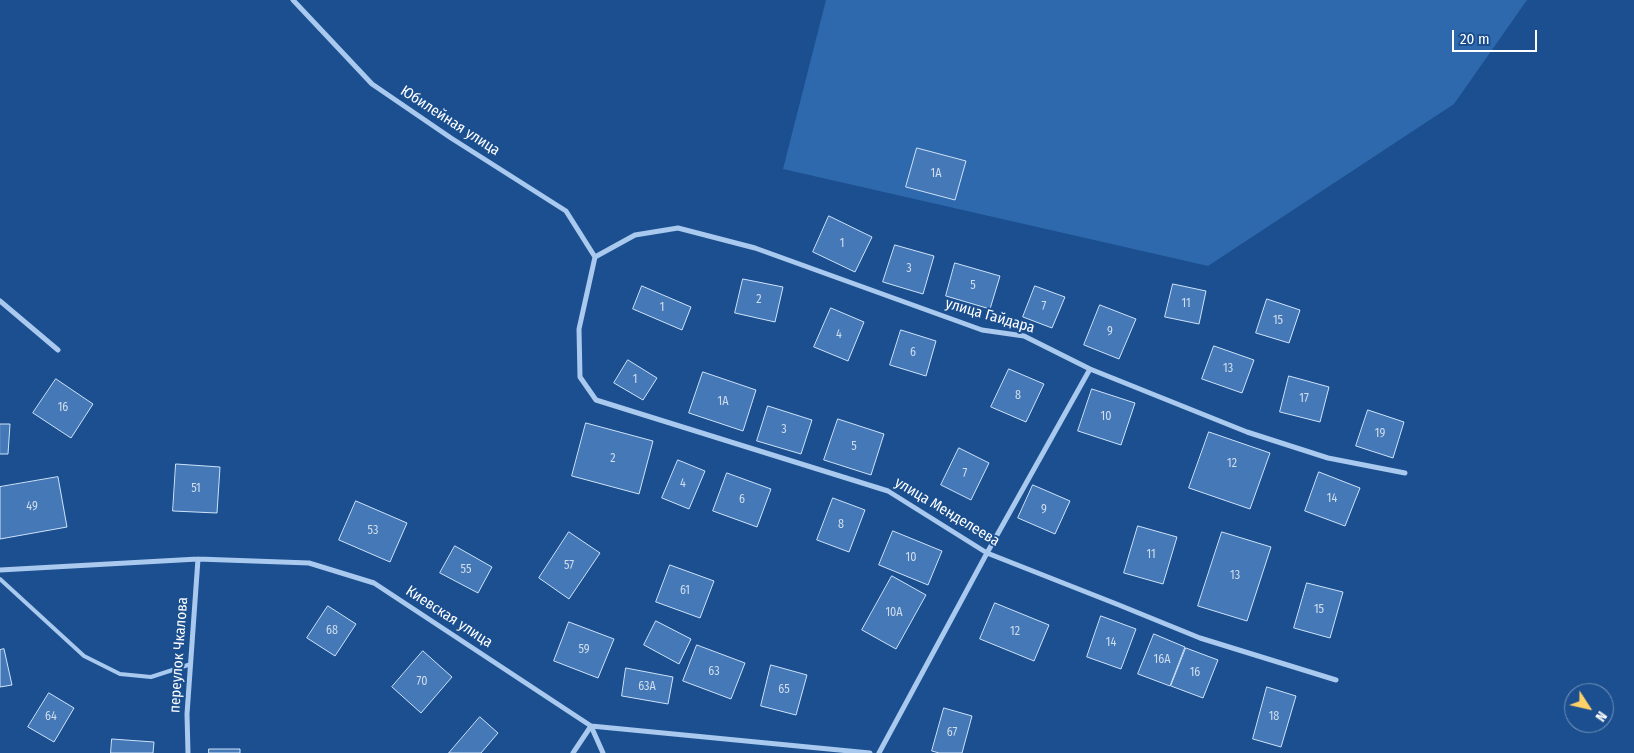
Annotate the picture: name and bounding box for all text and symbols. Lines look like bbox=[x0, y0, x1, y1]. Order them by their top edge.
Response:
scale bar bbox=[1454, 20, 1539, 52]
text: 20 m bbox=[1460, 30, 1490, 48]
street label: Юбилейная улица bbox=[397, 82, 503, 160]
house number: 1А bbox=[931, 167, 941, 181]
house number: 1 bbox=[840, 237, 844, 251]
house number: 3 bbox=[906, 262, 912, 276]
house number: 5 bbox=[970, 279, 976, 293]
house number: 2 bbox=[756, 293, 762, 307]
street label: улица Гайдара bbox=[943, 295, 1037, 337]
house number: 11 bbox=[1181, 297, 1191, 311]
house number: 7 bbox=[1042, 300, 1046, 314]
house number: 1 bbox=[660, 301, 664, 315]
house number: 15 bbox=[1273, 314, 1283, 328]
house number: 9 bbox=[1107, 325, 1113, 339]
house number: 4 bbox=[836, 328, 842, 342]
house number: 6 bbox=[910, 346, 916, 360]
house number: 13 bbox=[1223, 362, 1233, 376]
house number: 1 bbox=[633, 373, 637, 387]
house number: 8 bbox=[1015, 389, 1021, 403]
house number: 17 bbox=[1299, 392, 1309, 406]
house number: 1А bbox=[718, 395, 728, 409]
house number: 16 bbox=[58, 401, 68, 415]
house number: 10 bbox=[1101, 410, 1111, 424]
house number: 3 bbox=[781, 423, 787, 437]
house number: 19 bbox=[1375, 427, 1385, 441]
house number: 5 bbox=[851, 440, 857, 454]
house number: 2 bbox=[610, 452, 616, 466]
house number: 12 bbox=[1227, 457, 1237, 471]
house number: 7 bbox=[963, 467, 967, 481]
street label: улица Менделеева bbox=[891, 474, 1003, 550]
house number: 4 bbox=[680, 477, 686, 491]
house number: 51 bbox=[191, 482, 201, 496]
house number: 14 bbox=[1327, 492, 1337, 506]
house number: 6 bbox=[739, 493, 745, 507]
house number: 49 bbox=[26, 500, 38, 514]
house number: 9 bbox=[1041, 503, 1047, 517]
house number: 8 bbox=[838, 518, 844, 532]
house number: 53 bbox=[368, 524, 378, 538]
house number: 11 bbox=[1146, 548, 1156, 562]
house number: 10 bbox=[906, 551, 916, 565]
house number: 57 bbox=[564, 559, 574, 573]
house number: 55 bbox=[461, 563, 471, 577]
house number: 13 bbox=[1230, 569, 1240, 583]
street label: Киевская улица bbox=[402, 582, 496, 652]
house number: 61 bbox=[680, 584, 690, 598]
street label: переулок Чкалова bbox=[166, 596, 192, 714]
house number: 15 bbox=[1314, 603, 1324, 617]
house number: 10А bbox=[885, 606, 903, 620]
house number: 68 bbox=[326, 624, 338, 638]
house number: 12 bbox=[1010, 625, 1020, 639]
house number: 14 bbox=[1106, 636, 1116, 650]
house number: 59 bbox=[578, 643, 590, 657]
house number: 16А bbox=[1154, 653, 1170, 667]
house number: 63 bbox=[708, 665, 720, 679]
house number: 16 bbox=[1190, 666, 1200, 680]
house number: 70 bbox=[417, 675, 427, 689]
house number: 63А bbox=[638, 680, 656, 694]
house number: 65 bbox=[778, 683, 790, 697]
north arrow bbox=[1564, 683, 1614, 733]
text: N bbox=[1592, 708, 1610, 725]
house number: 64 bbox=[45, 710, 57, 724]
house number: 18 bbox=[1269, 710, 1279, 724]
house number: 67 bbox=[947, 726, 957, 740]

